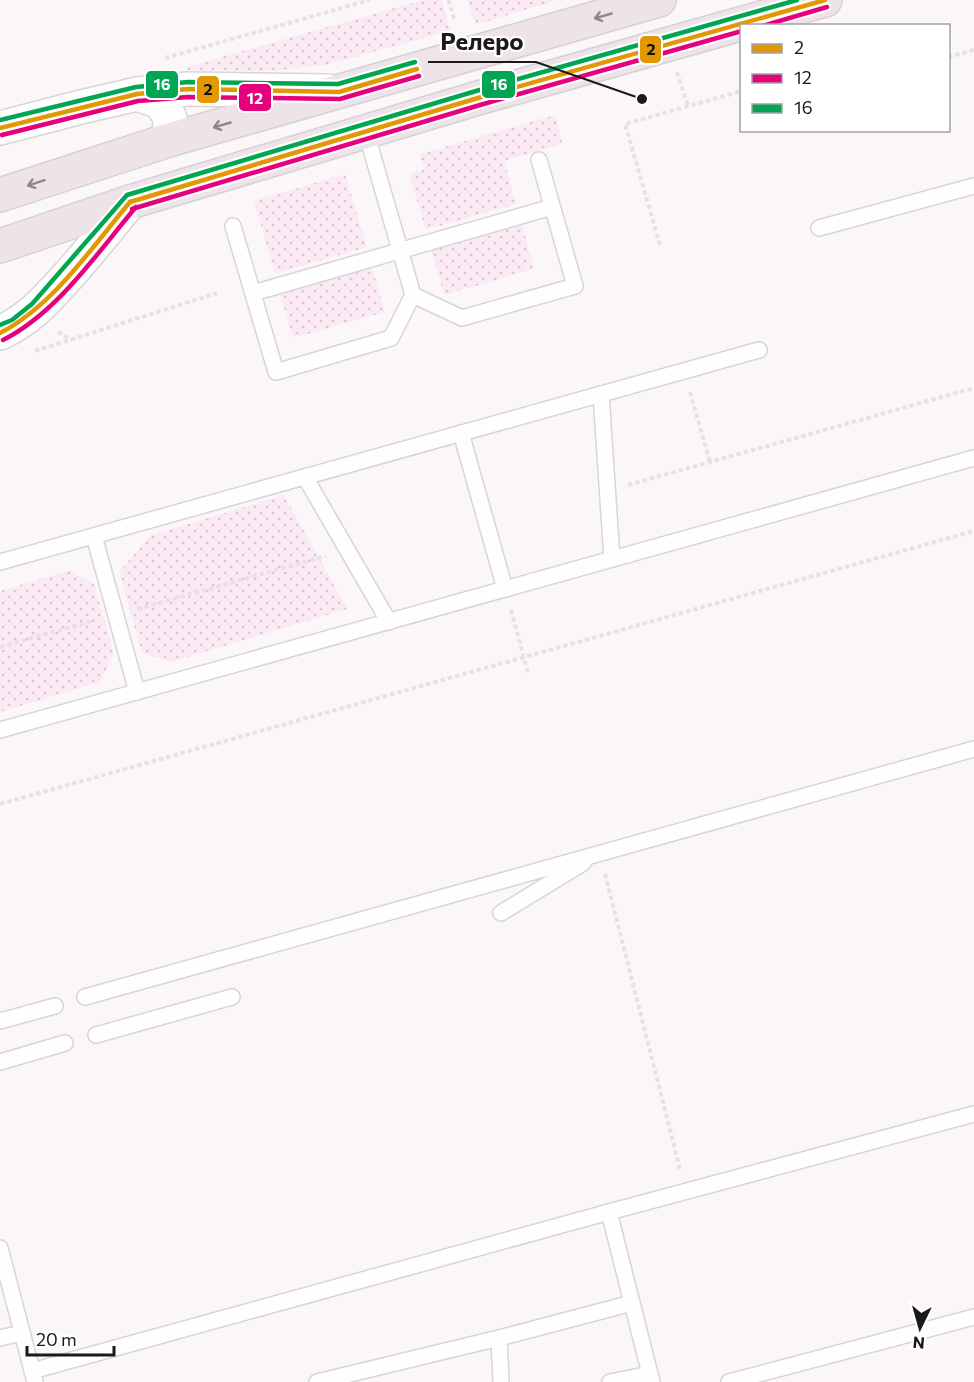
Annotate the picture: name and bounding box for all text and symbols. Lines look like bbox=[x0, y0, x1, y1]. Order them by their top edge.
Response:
one-way arrow bbox=[594, 11, 613, 22]
callout: Релеро bbox=[428, 20, 536, 62]
legend bbox=[740, 24, 950, 132]
text: Релеро bbox=[440, 26, 524, 55]
line badge: 2 bbox=[639, 35, 662, 64]
text: 2 bbox=[794, 36, 804, 58]
text: 2 bbox=[646, 39, 656, 58]
text: 12 bbox=[794, 66, 812, 88]
line badge: 16 bbox=[145, 70, 179, 99]
line badge: 16 bbox=[481, 70, 516, 99]
text: 16 bbox=[153, 74, 171, 93]
text: 16 bbox=[490, 74, 508, 93]
line badge: 2 bbox=[196, 75, 220, 104]
text: 2 bbox=[203, 79, 213, 98]
line badge: 12 bbox=[238, 83, 272, 112]
text: 12 bbox=[247, 88, 263, 107]
text: 16 bbox=[794, 96, 813, 118]
one-way arrow bbox=[213, 120, 232, 131]
one-way arrow bbox=[27, 178, 46, 189]
north arrow bbox=[890, 1298, 950, 1358]
scale bar bbox=[27, 1319, 114, 1357]
text: 20 m bbox=[36, 1328, 77, 1350]
text: N bbox=[912, 1333, 925, 1353]

